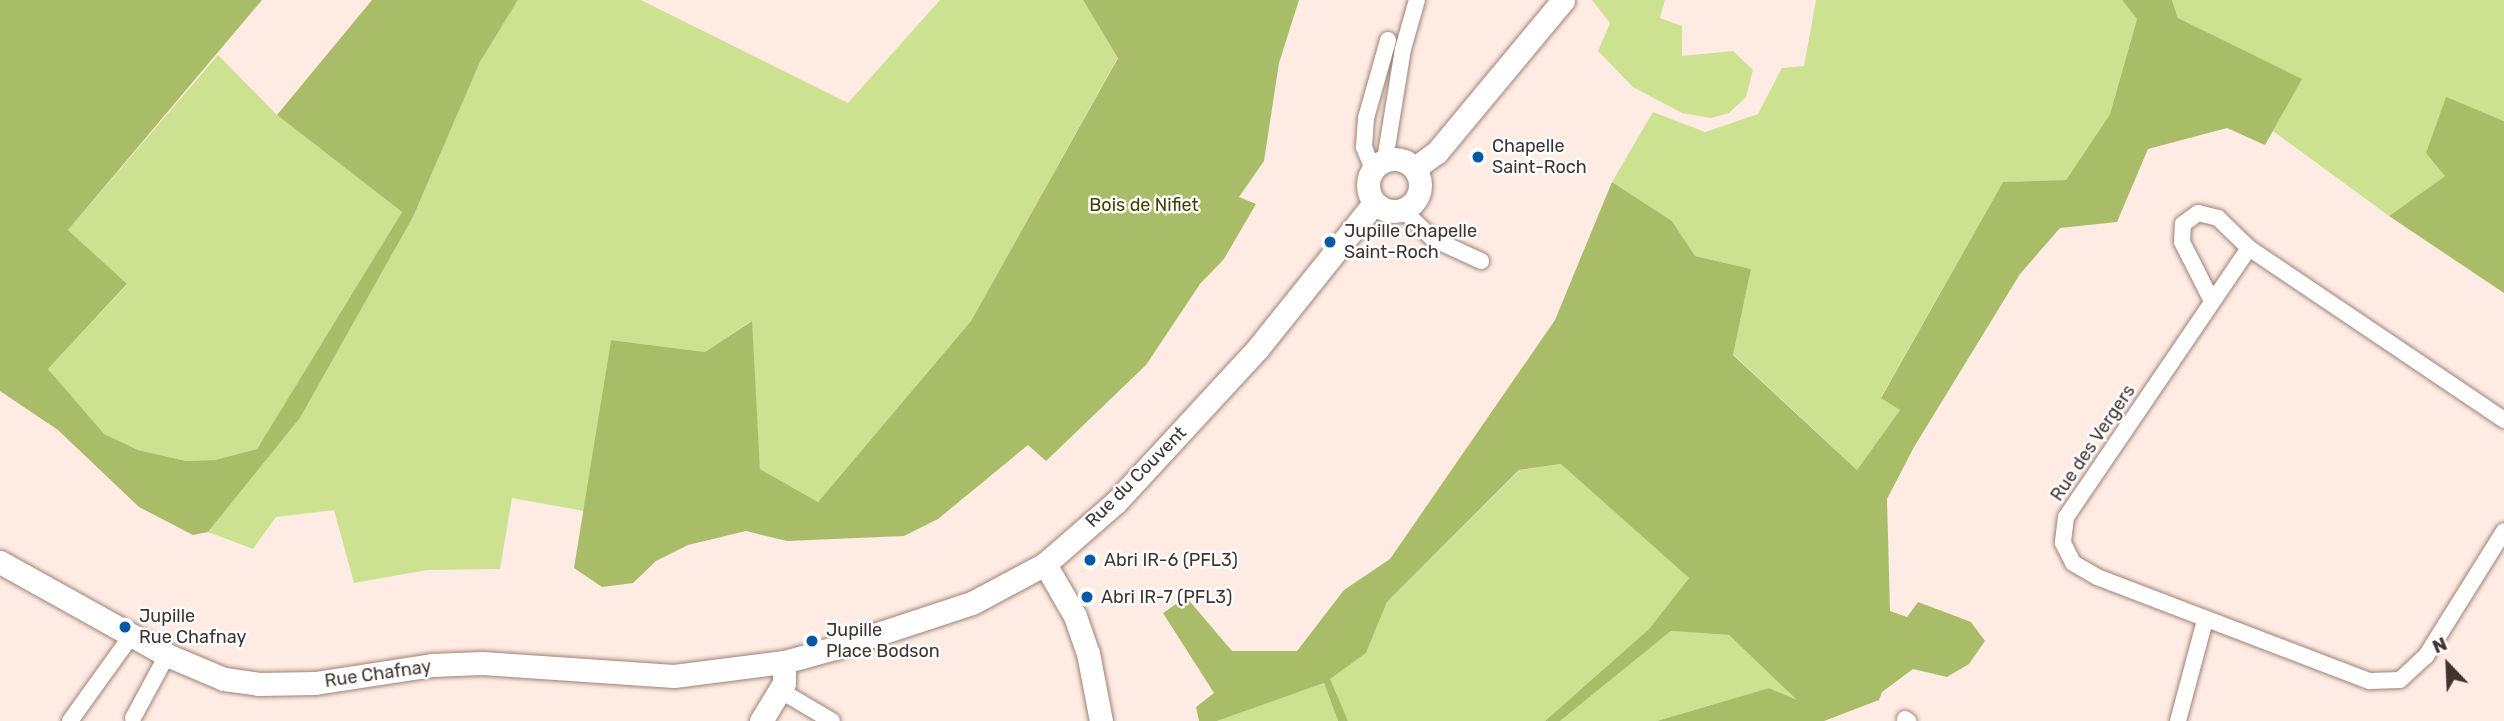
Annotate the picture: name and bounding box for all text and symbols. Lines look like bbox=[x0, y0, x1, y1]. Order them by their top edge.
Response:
place label: Chapelle Saint-Roch bbox=[1492, 136, 1587, 178]
marker: Chapelle Saint-Roch bbox=[1470, 149, 1486, 165]
park label: Bois de Nifiet bbox=[1089, 194, 1199, 216]
place label: Jupille Chapelle Saint-Roch bbox=[1344, 221, 1477, 264]
marker: Jupille Chapelle Saint-Roch bbox=[1322, 234, 1338, 250]
street label: Rue des Vergers bbox=[2046, 381, 2140, 505]
street label: Rue du Couvent bbox=[1081, 422, 1191, 532]
place label: Abri IR-6 (PFL3) bbox=[1104, 549, 1238, 571]
marker: Abri IR-6 (PFL3) bbox=[1082, 552, 1098, 568]
place label: Abri IR-7 (PFL3) bbox=[1101, 586, 1232, 608]
marker: Abri IR-7 (PFL3) bbox=[1079, 589, 1095, 605]
place label: Jupille Rue Chafnay bbox=[139, 606, 246, 648]
marker: Jupille Rue Chafnay bbox=[117, 619, 133, 635]
place label: Jupille Place Bodson bbox=[826, 620, 940, 662]
north arrow bbox=[2413, 630, 2483, 700]
text: N bbox=[2429, 632, 2450, 658]
marker: Jupille Place Bodson bbox=[804, 633, 820, 649]
street label: Rue Chafnay bbox=[323, 656, 433, 692]

